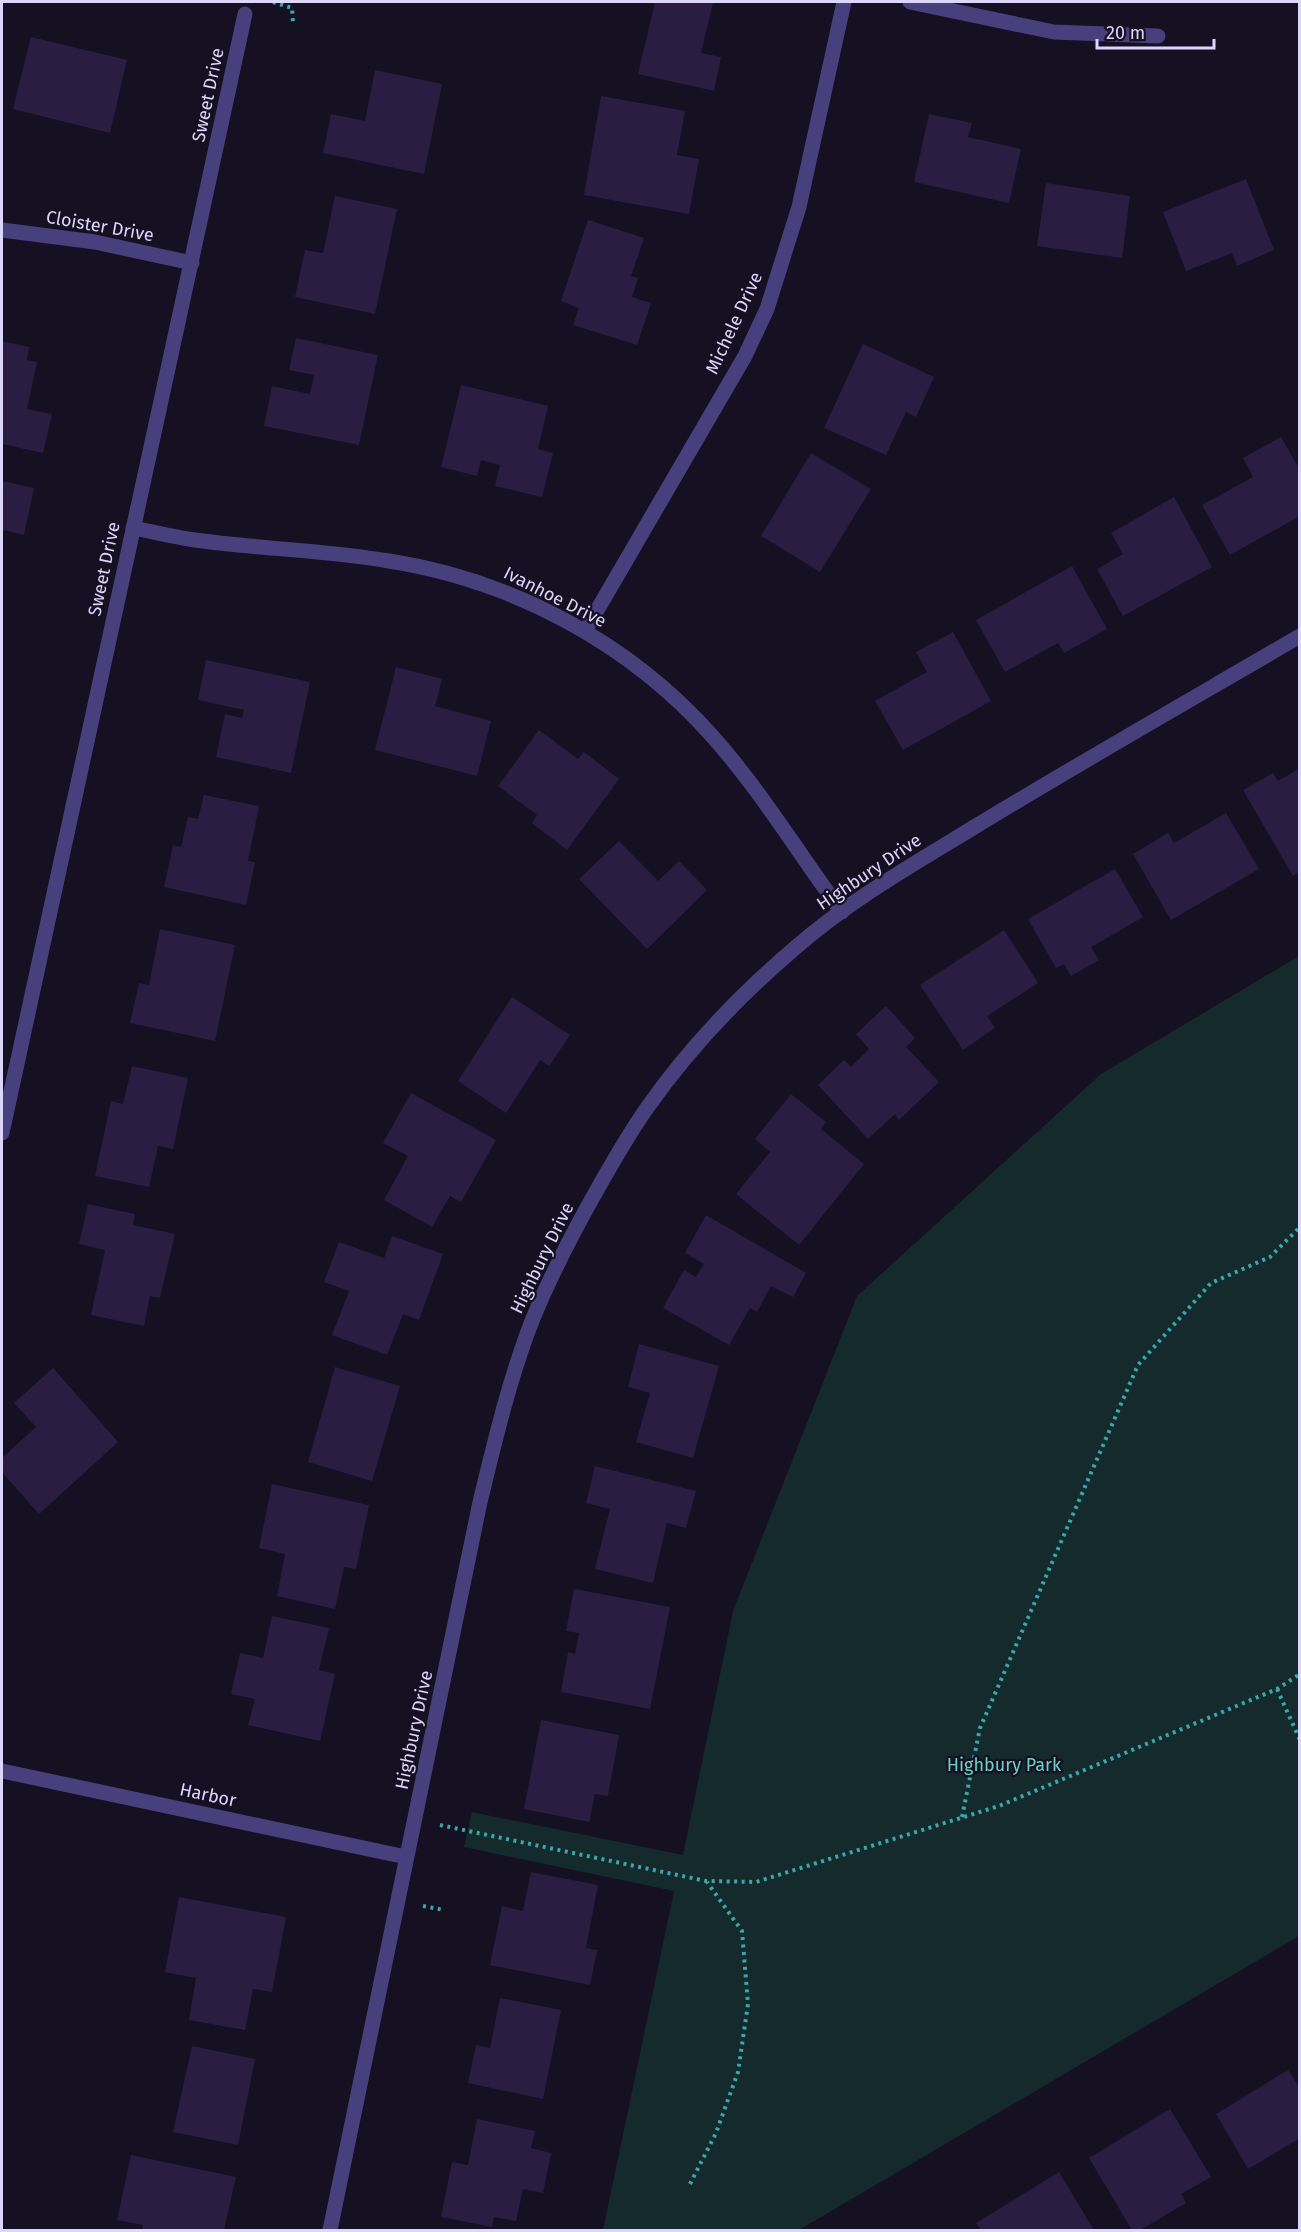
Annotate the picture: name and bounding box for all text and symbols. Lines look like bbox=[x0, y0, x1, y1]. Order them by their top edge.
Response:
scale bar bbox=[1097, 12, 1214, 50]
text: 20 m bbox=[1106, 22, 1145, 44]
street label: Sweet Drive bbox=[187, 46, 229, 144]
street label: Cloister Drive bbox=[44, 206, 156, 246]
street label: Michele Drive bbox=[701, 268, 767, 378]
street label: Sweet Drive bbox=[83, 520, 125, 618]
street label: Ivanhoe Drive bbox=[500, 562, 610, 632]
street label: Highbury Drive bbox=[813, 829, 925, 915]
street label: Highbury Drive bbox=[506, 1199, 578, 1317]
street label: Highbury Drive bbox=[391, 1668, 437, 1792]
park label: Highbury Park bbox=[947, 1754, 1062, 1776]
street label: Harbor bbox=[178, 1778, 238, 1812]

